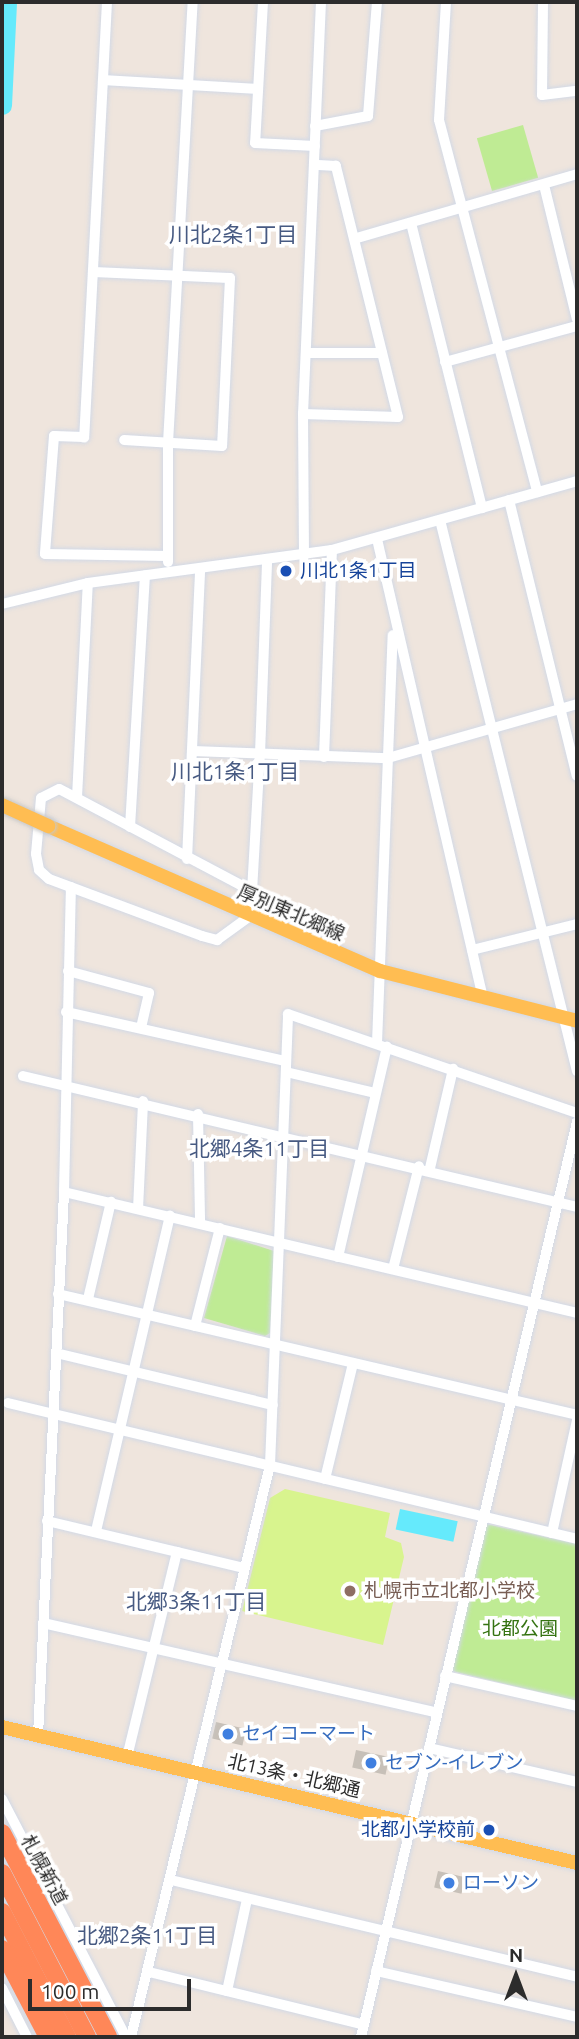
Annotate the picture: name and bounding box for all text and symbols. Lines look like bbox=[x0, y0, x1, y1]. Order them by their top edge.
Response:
district label: 川北2条1丁目 bbox=[169, 221, 297, 247]
place label: 川北1条1丁目 bbox=[300, 560, 416, 582]
marker: 川北1条1丁目 bbox=[278, 563, 294, 579]
district label: 川北1条1丁目 bbox=[171, 758, 299, 784]
street label: 厚別東北郷線 bbox=[234, 880, 348, 946]
district label: 北郷4条11丁目 bbox=[189, 1135, 329, 1161]
place label: 札幌市立北都小学校 bbox=[364, 1580, 535, 1602]
marker: 札幌市立北都小学校 bbox=[342, 1583, 358, 1599]
district label: 北郷3条11丁目 bbox=[126, 1588, 266, 1614]
park label: 北都公園 bbox=[482, 1618, 558, 1640]
place label: セイコーマート bbox=[242, 1723, 375, 1745]
marker: セイコーマート bbox=[220, 1726, 236, 1742]
street label: 北13条・北郷通 bbox=[225, 1750, 363, 1802]
place label: セブン-イレブン bbox=[385, 1752, 523, 1774]
marker: セブン-イレブン bbox=[363, 1755, 379, 1771]
place label: 北都小学校前 bbox=[361, 1819, 475, 1841]
marker: 北都小学校前 bbox=[481, 1822, 497, 1838]
street label: 札幌新道 bbox=[16, 1831, 72, 1909]
place label: ローソン bbox=[463, 1872, 539, 1894]
marker: ローソン bbox=[441, 1875, 457, 1891]
district label: 北郷2条11丁目 bbox=[77, 1922, 217, 1948]
north arrow bbox=[481, 1941, 551, 2011]
text: N bbox=[509, 1944, 523, 1966]
scale bar bbox=[32, 1966, 194, 2010]
text: 100 m bbox=[41, 1979, 99, 2003]

